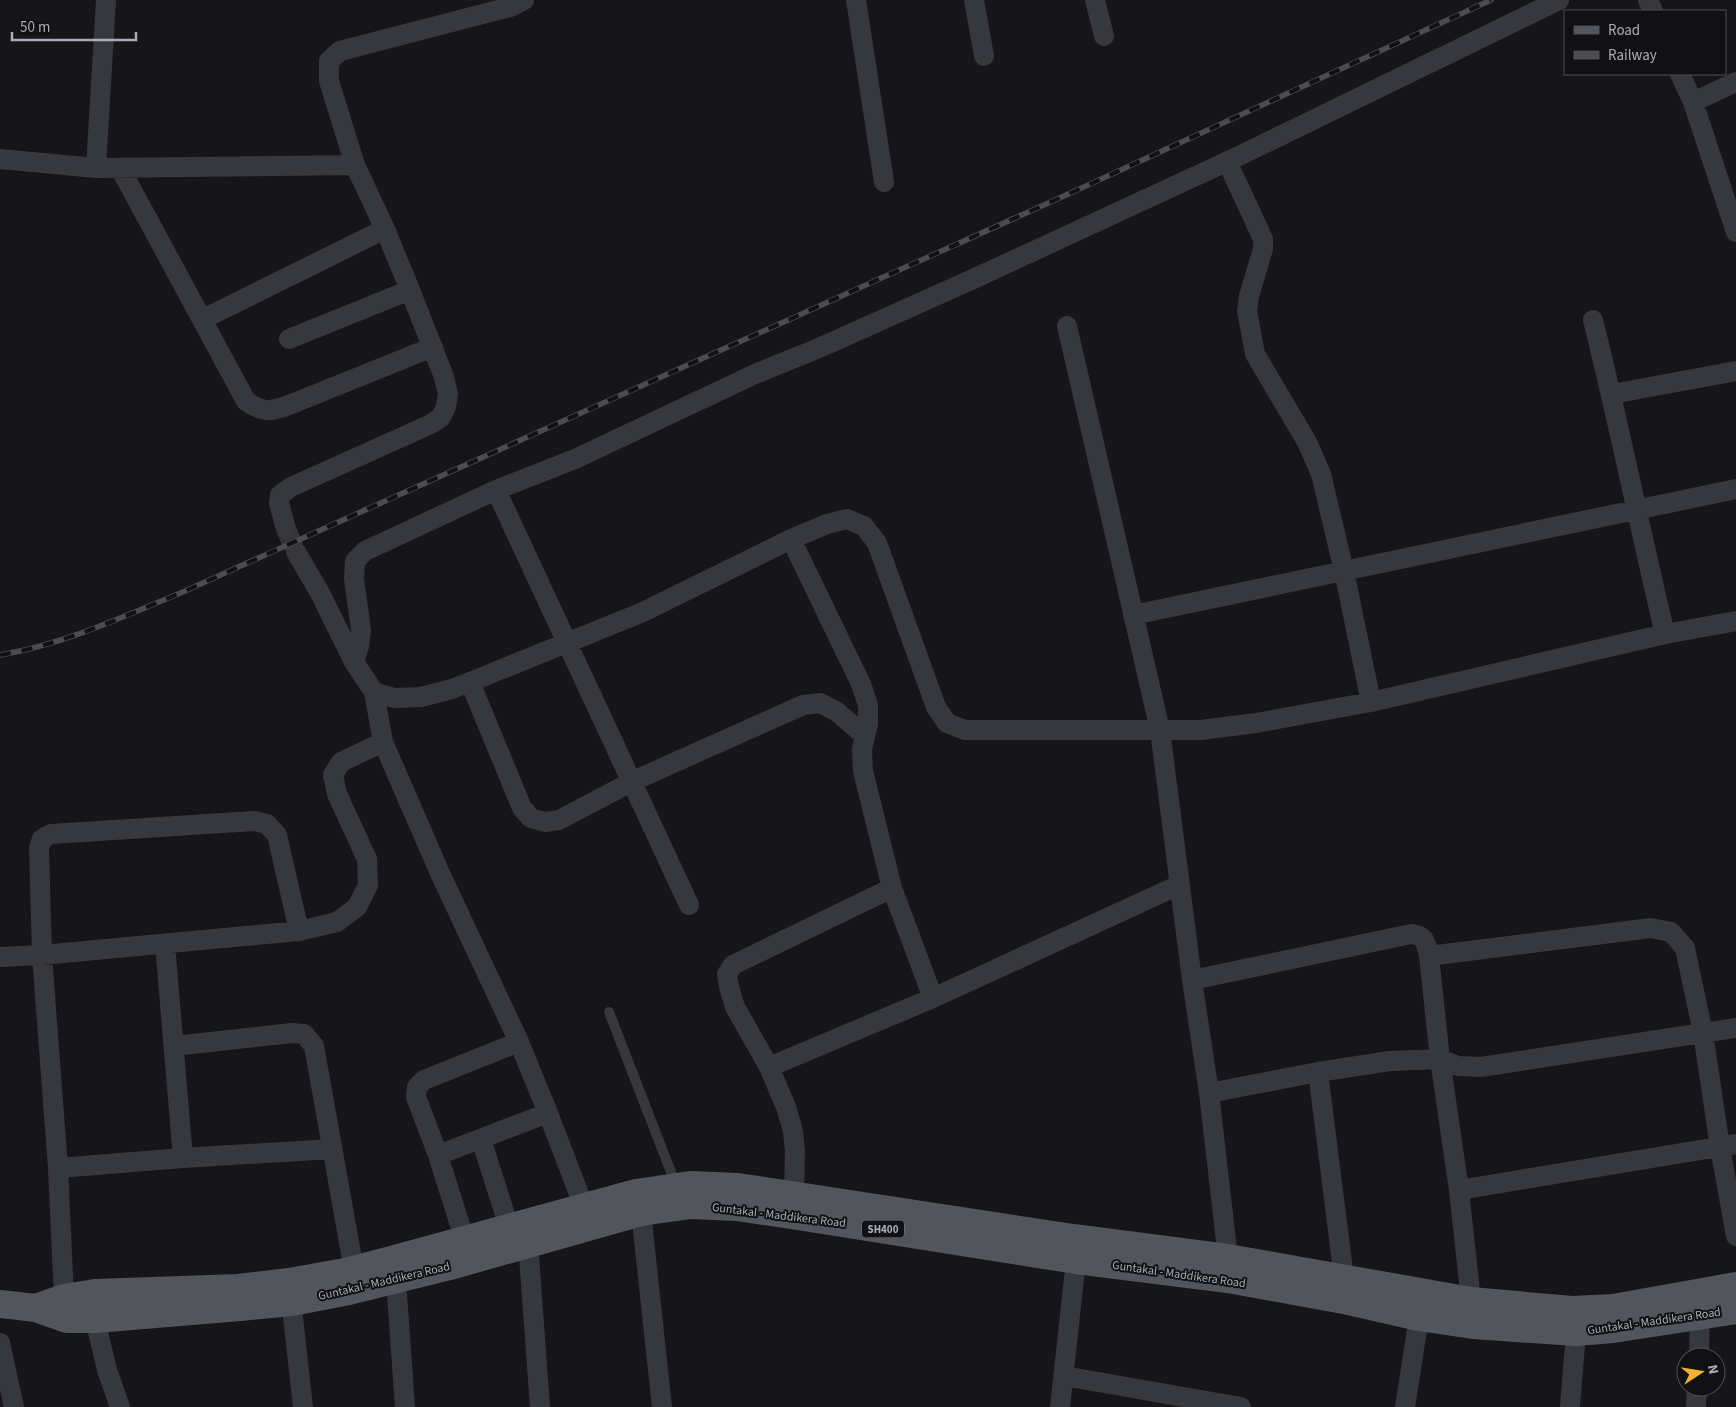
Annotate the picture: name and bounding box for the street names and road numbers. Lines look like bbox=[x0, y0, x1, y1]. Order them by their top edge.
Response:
street label: Guntakal - Maddikera Road bbox=[711, 1199, 847, 1232]
road number: SH400 bbox=[862, 1220, 904, 1238]
street label: Guntakal - Maddikera Road bbox=[1111, 1257, 1247, 1292]
street label: Guntakal - Maddikera Road bbox=[317, 1258, 452, 1305]
street label: Guntakal - Maddikera Road bbox=[1586, 1304, 1722, 1339]

